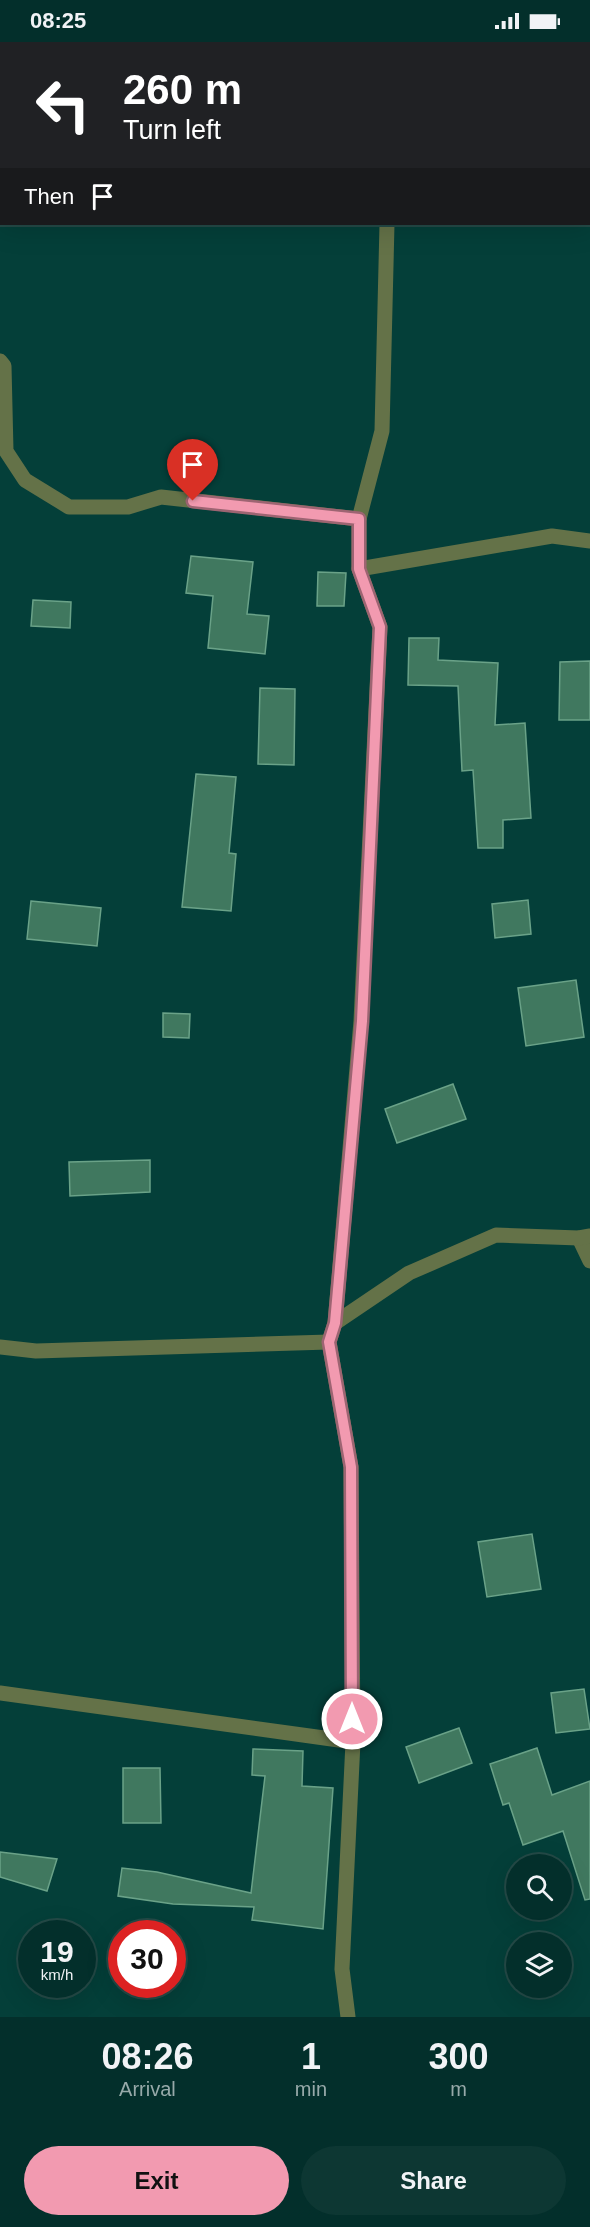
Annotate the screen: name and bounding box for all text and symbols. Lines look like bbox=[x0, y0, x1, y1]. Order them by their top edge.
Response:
text: 08:25 bbox=[30, 8, 86, 33]
icon: left bbox=[24, 66, 102, 144]
text: 260 m bbox=[123, 66, 242, 113]
text: Turn left bbox=[123, 115, 221, 145]
icon: arrive bbox=[86, 180, 119, 213]
text: Then bbox=[24, 184, 74, 209]
pin bbox=[167, 439, 218, 501]
icon: arrive bbox=[176, 448, 209, 481]
position arrow bbox=[320, 1687, 384, 1751]
map controls bbox=[506, 1854, 572, 1998]
button: search bbox=[506, 1854, 572, 1920]
speed limit sign: 30 bbox=[108, 1920, 186, 1998]
button: layers bbox=[506, 1932, 572, 1998]
text: 19 bbox=[40, 1935, 74, 1968]
text: km/h bbox=[41, 1966, 73, 1983]
text: 08:26 bbox=[101, 2036, 193, 2077]
text: 1 bbox=[301, 2036, 321, 2077]
text: 300 bbox=[428, 2036, 489, 2077]
text: Arrival bbox=[119, 2078, 176, 2100]
text: min bbox=[295, 2078, 327, 2100]
text: m bbox=[450, 2078, 467, 2100]
button: Exit bbox=[24, 2146, 289, 2215]
button: Share bbox=[301, 2146, 566, 2215]

